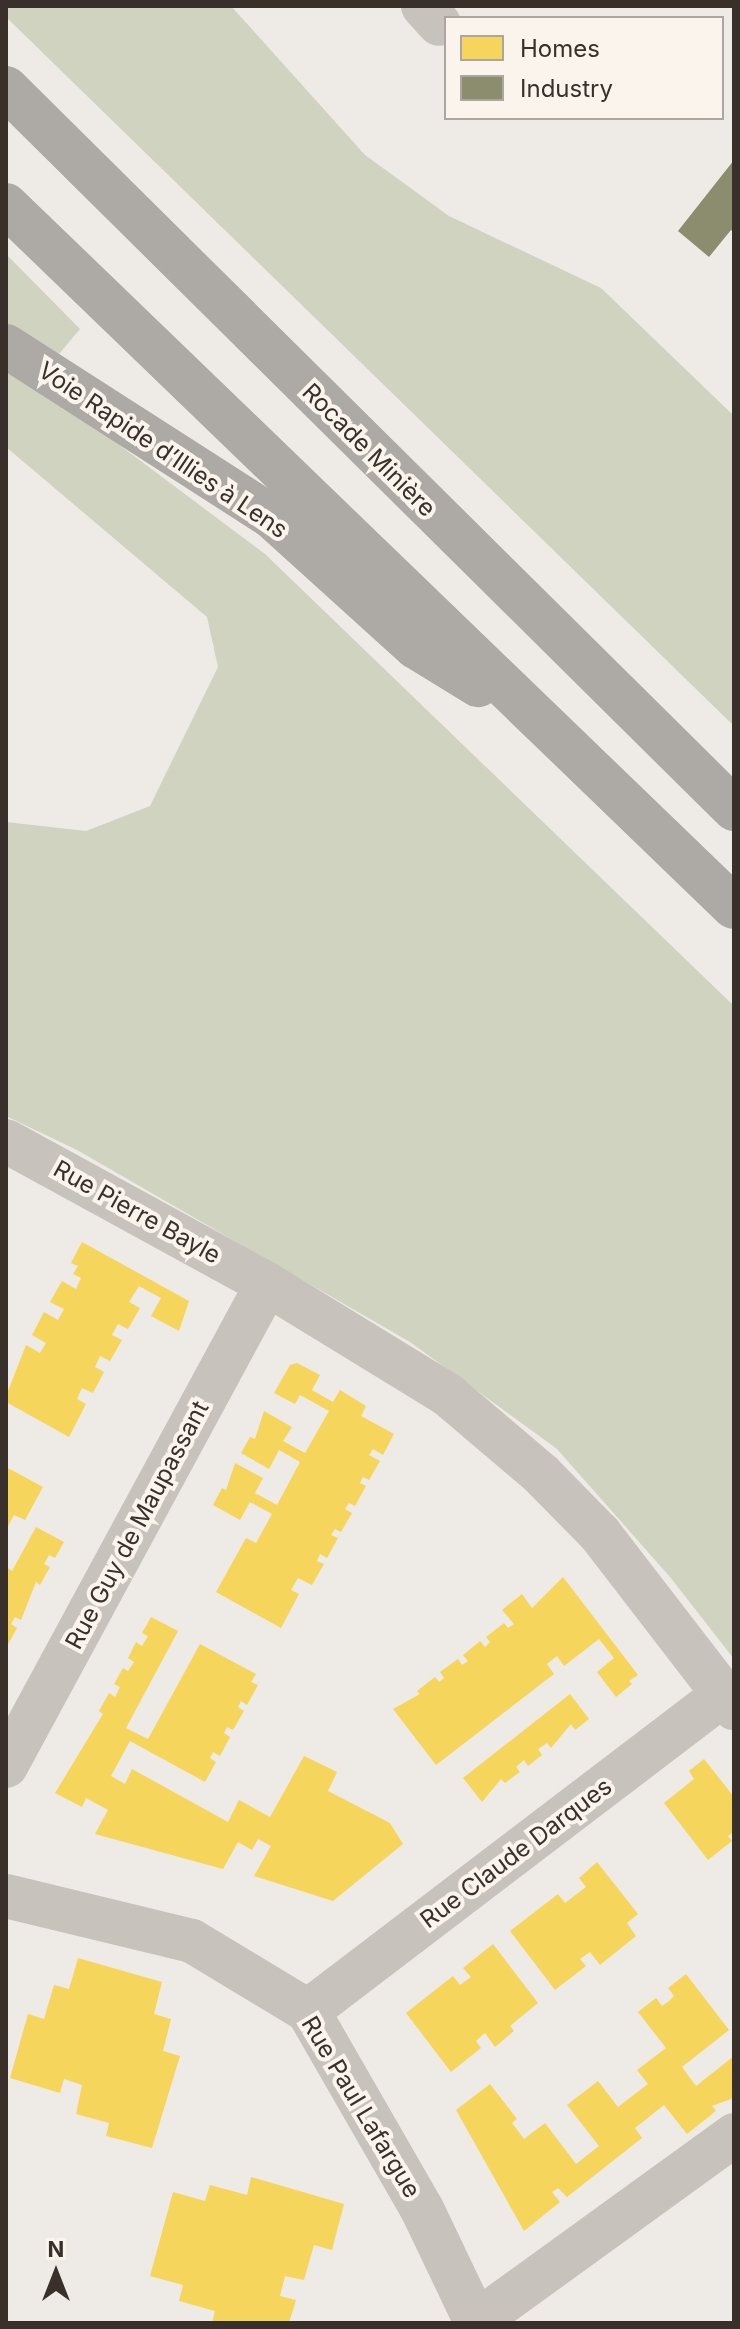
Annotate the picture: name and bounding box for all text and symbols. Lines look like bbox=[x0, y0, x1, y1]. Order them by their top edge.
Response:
legend bbox=[444, 16, 724, 120]
text: Homes bbox=[520, 34, 600, 63]
text: Industry bbox=[520, 74, 613, 103]
street label: Voie Rapide d’Illies à Lens bbox=[33, 356, 293, 544]
street label: Rocade Minière bbox=[296, 377, 442, 523]
street label: Rue Pierre Bayle bbox=[48, 1154, 226, 1270]
street label: Rue Guy de Maupassant bbox=[59, 1396, 215, 1654]
street label: Rue Claude Darques bbox=[415, 1772, 617, 1934]
street label: Rue Paul Lafargue bbox=[295, 2011, 427, 2203]
north arrow bbox=[16, 2233, 96, 2313]
text: N bbox=[48, 2236, 64, 2262]

